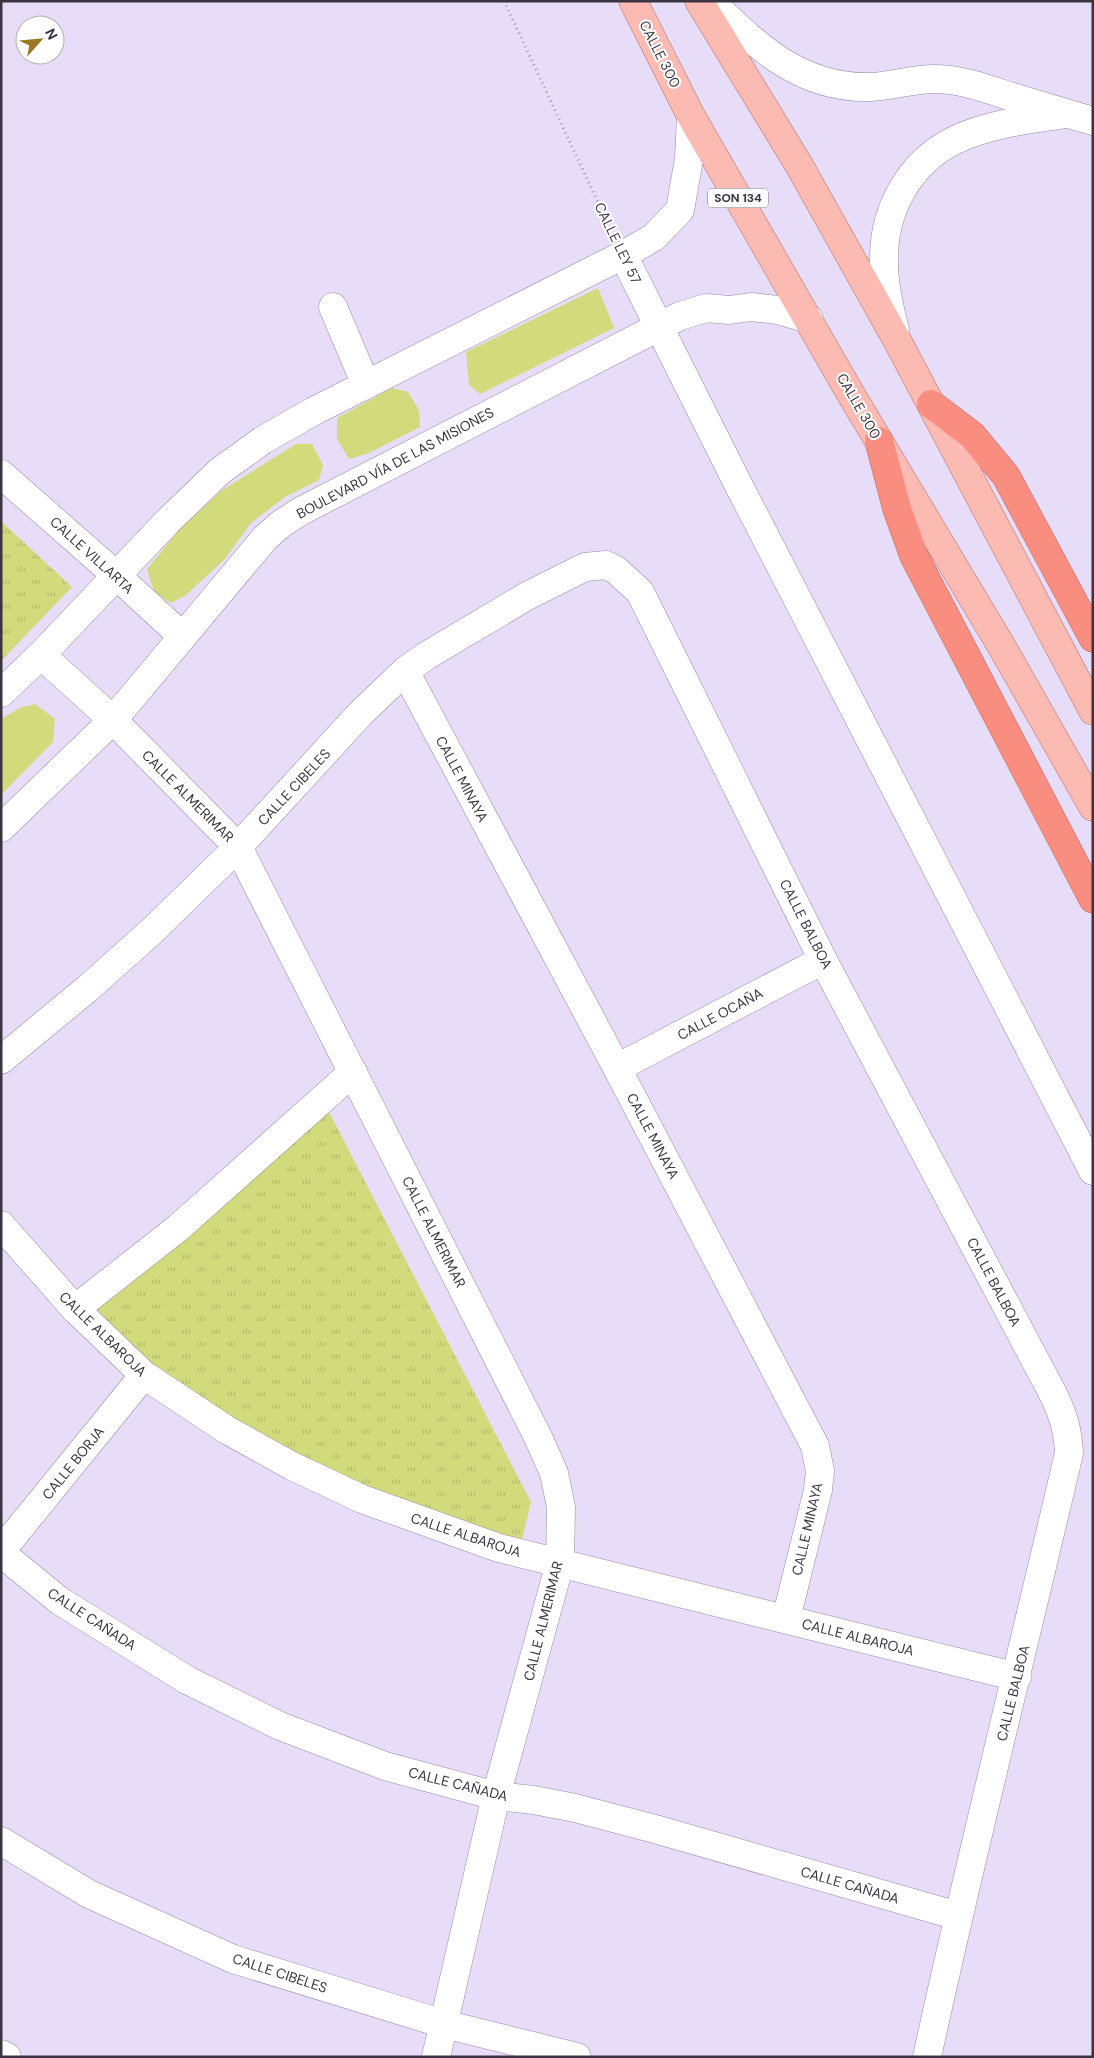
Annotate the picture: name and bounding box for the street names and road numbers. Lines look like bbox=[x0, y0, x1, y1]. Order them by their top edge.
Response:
street label: CALLE 300 bbox=[635, 17, 685, 91]
road number: SON 134 bbox=[708, 188, 768, 208]
street label: CALLE LEY 57 bbox=[591, 199, 645, 287]
street label: CALLE 300 bbox=[833, 370, 885, 442]
street label: BOULEVARD VÍA DE LAS MISIONES bbox=[293, 403, 497, 523]
street label: CALLE VILLARTA bbox=[46, 513, 138, 597]
street label: CALLE MINAYA bbox=[432, 733, 492, 825]
street label: CALLE CIBELES bbox=[254, 745, 334, 829]
street label: CALLE ALMERIMAR bbox=[138, 746, 238, 846]
street label: CALLE BALBOA bbox=[776, 876, 836, 972]
street label: CALLE OCAÑA bbox=[674, 984, 766, 1044]
street label: CALLE MINAYA bbox=[623, 1090, 683, 1182]
street label: CALLE ALMERIMAR bbox=[398, 1173, 470, 1291]
street label: CALLE BALBOA bbox=[963, 1234, 1025, 1330]
street label: CALLE ALBAROJA bbox=[55, 1288, 151, 1380]
street label: CALLE BORJA bbox=[38, 1423, 108, 1503]
street label: CALLE MINAYA bbox=[788, 1481, 826, 1577]
street label: CALLE ALBAROJA bbox=[409, 1509, 523, 1561]
street label: CALLE ALMERIMAR bbox=[519, 1559, 567, 1683]
street label: CALLE CAÑADA bbox=[44, 1584, 140, 1654]
street label: CALLE ALBAROJA bbox=[800, 1614, 916, 1660]
street label: CALLE BALBOA bbox=[992, 1643, 1034, 1743]
street label: CALLE CAÑADA bbox=[406, 1763, 510, 1805]
street label: CALLE CAÑADA bbox=[799, 1862, 901, 1908]
street label: CALLE CIBELES bbox=[230, 1949, 330, 1997]

